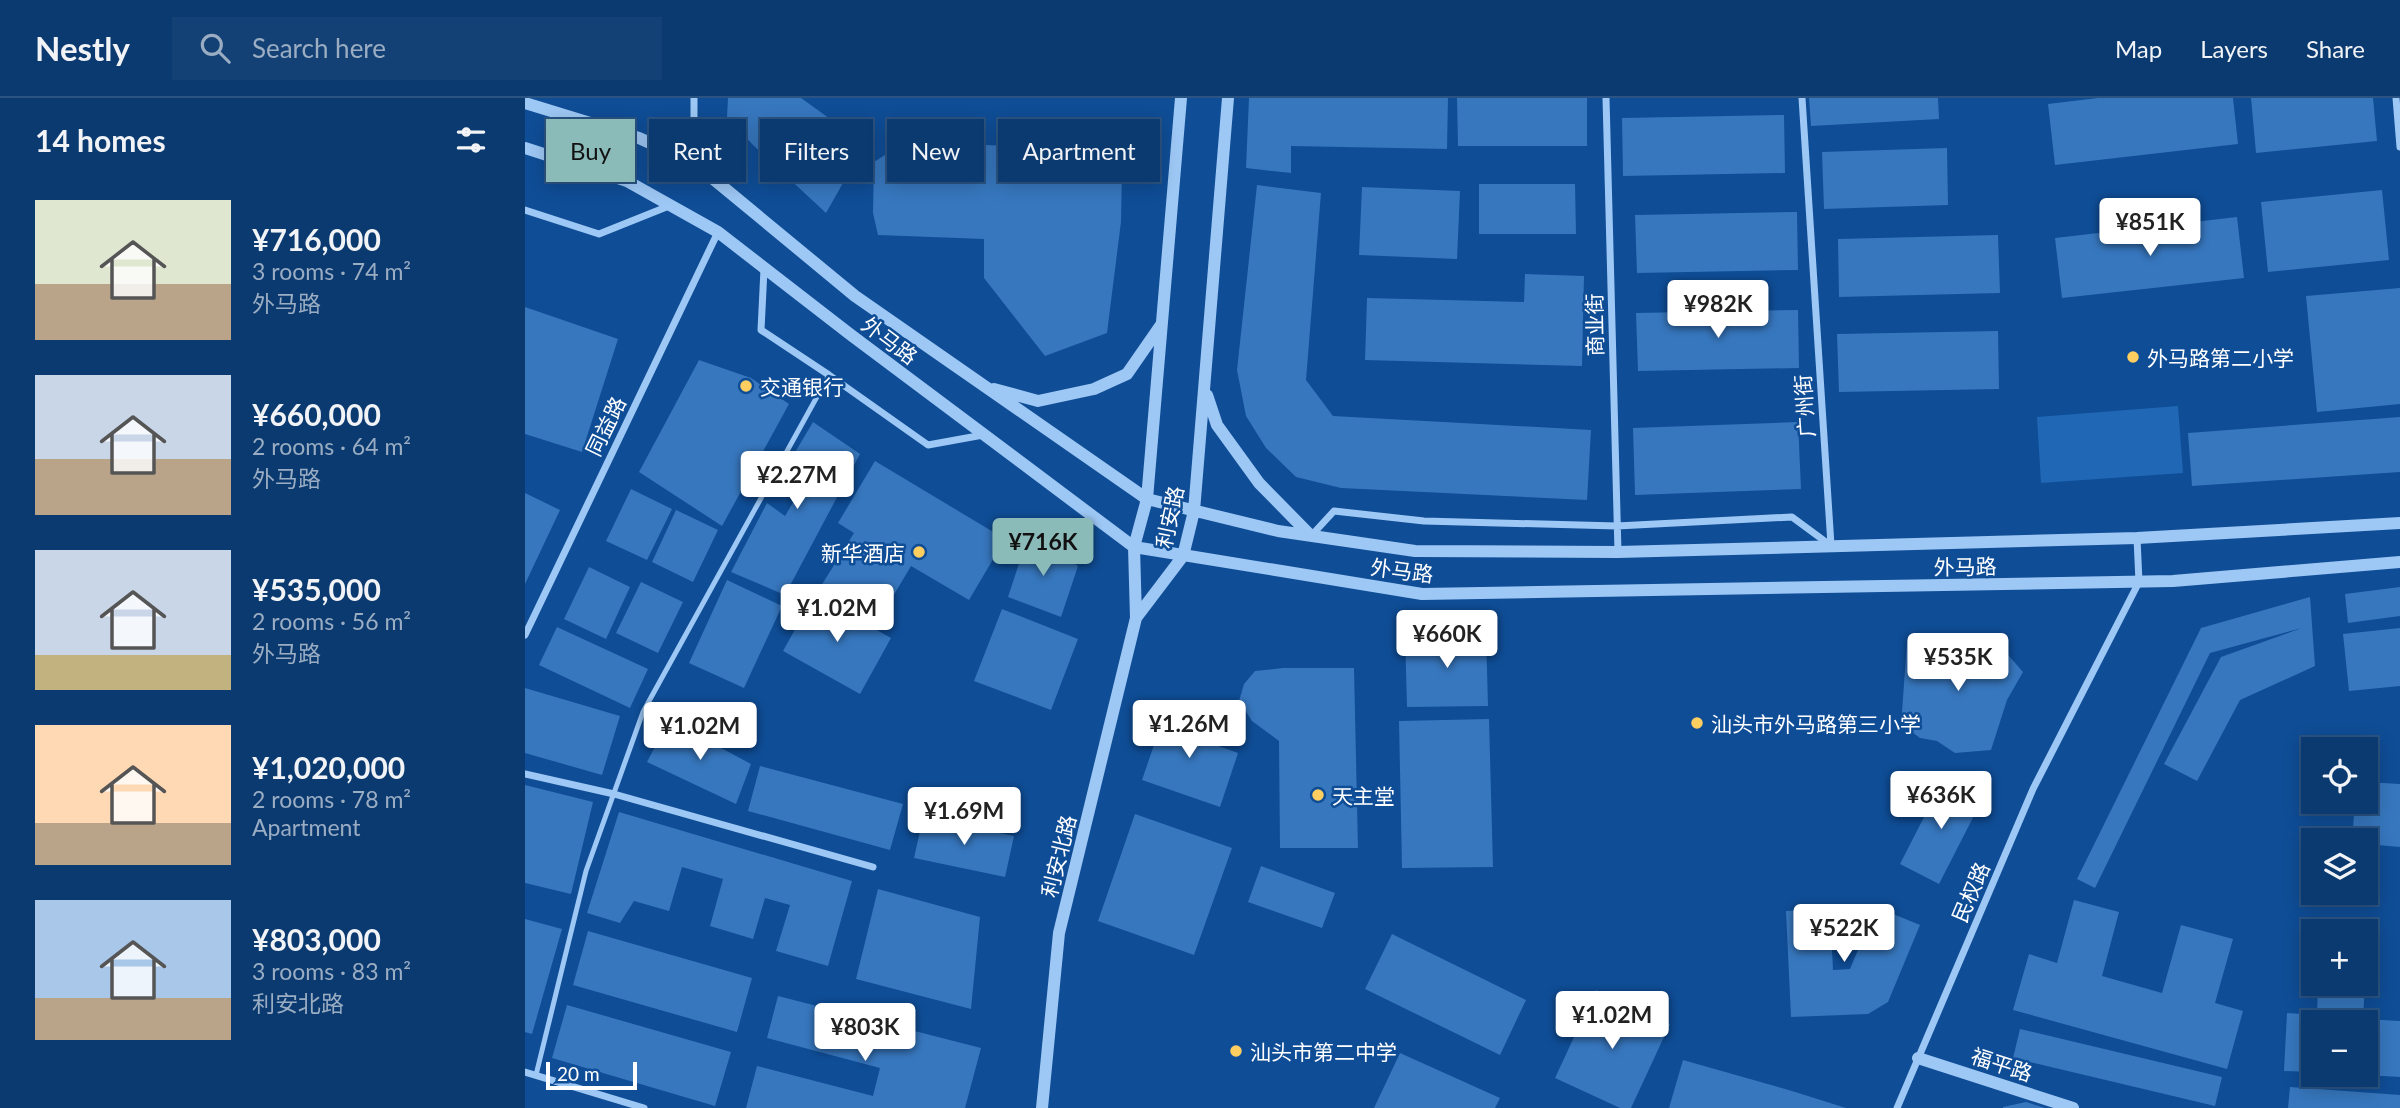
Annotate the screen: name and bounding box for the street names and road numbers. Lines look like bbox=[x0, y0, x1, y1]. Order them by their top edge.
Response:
street label: 商业街 bbox=[1581, 293, 1607, 357]
street label: 外马路 bbox=[857, 311, 923, 369]
street label: 广州街 bbox=[1789, 374, 1819, 438]
street label: 同益路 bbox=[580, 392, 630, 460]
street label: 利安路 bbox=[1150, 484, 1188, 550]
street label: 外马路 bbox=[1933, 553, 1997, 579]
street label: 外马路 bbox=[1369, 554, 1435, 586]
street label: 利安北路 bbox=[1036, 812, 1080, 900]
street label: 民权路 bbox=[1946, 858, 1994, 926]
street label: 福平路 bbox=[1968, 1042, 2036, 1086]

